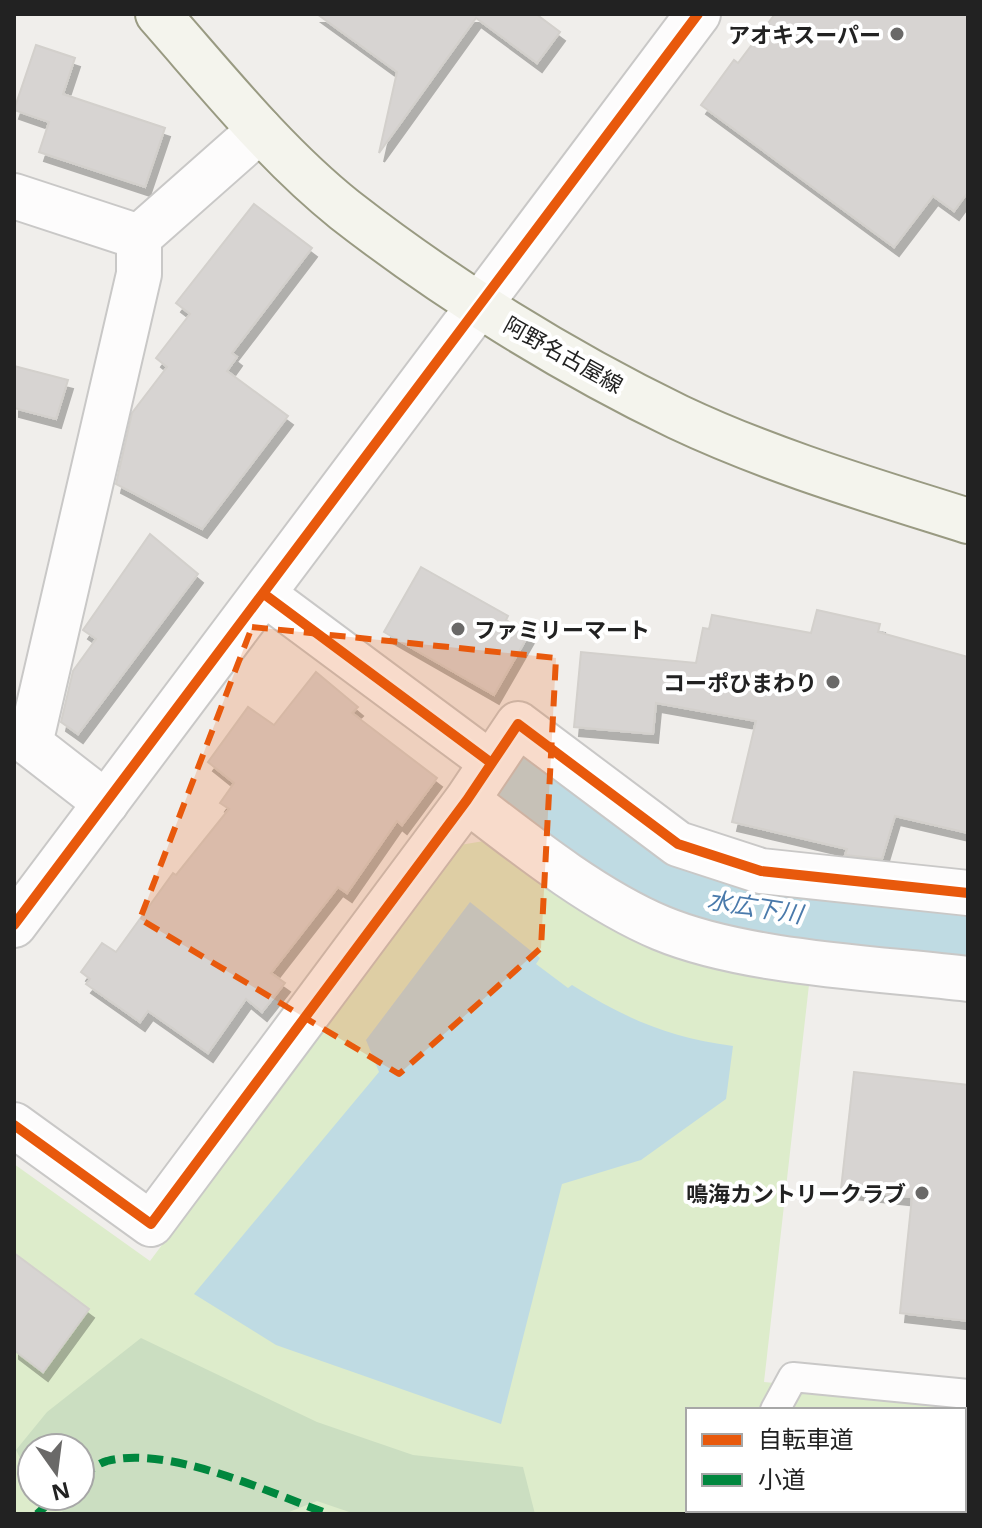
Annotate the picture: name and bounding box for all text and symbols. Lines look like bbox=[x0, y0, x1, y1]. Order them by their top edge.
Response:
place label: アオキスーパー bbox=[728, 19, 881, 49]
marker: アオキスーパー bbox=[888, 25, 906, 43]
street label: 阿野名古屋線 bbox=[499, 309, 629, 399]
place label: ファミリーマート bbox=[474, 614, 650, 644]
marker: ファミリーマート bbox=[449, 620, 467, 638]
place label: コーポひまわり bbox=[663, 667, 817, 697]
marker: コーポひまわり bbox=[824, 673, 842, 691]
water label: 水広下川 bbox=[705, 882, 808, 930]
place label: 鳴海カントリークラブ bbox=[686, 1178, 906, 1208]
marker: 鳴海カントリークラブ bbox=[913, 1184, 931, 1202]
legend bbox=[686, 1408, 966, 1512]
text: 自転車道 bbox=[758, 1422, 854, 1455]
north arrow bbox=[16, 1432, 96, 1512]
text: 小道 bbox=[758, 1462, 806, 1495]
text: N bbox=[49, 1476, 73, 1509]

